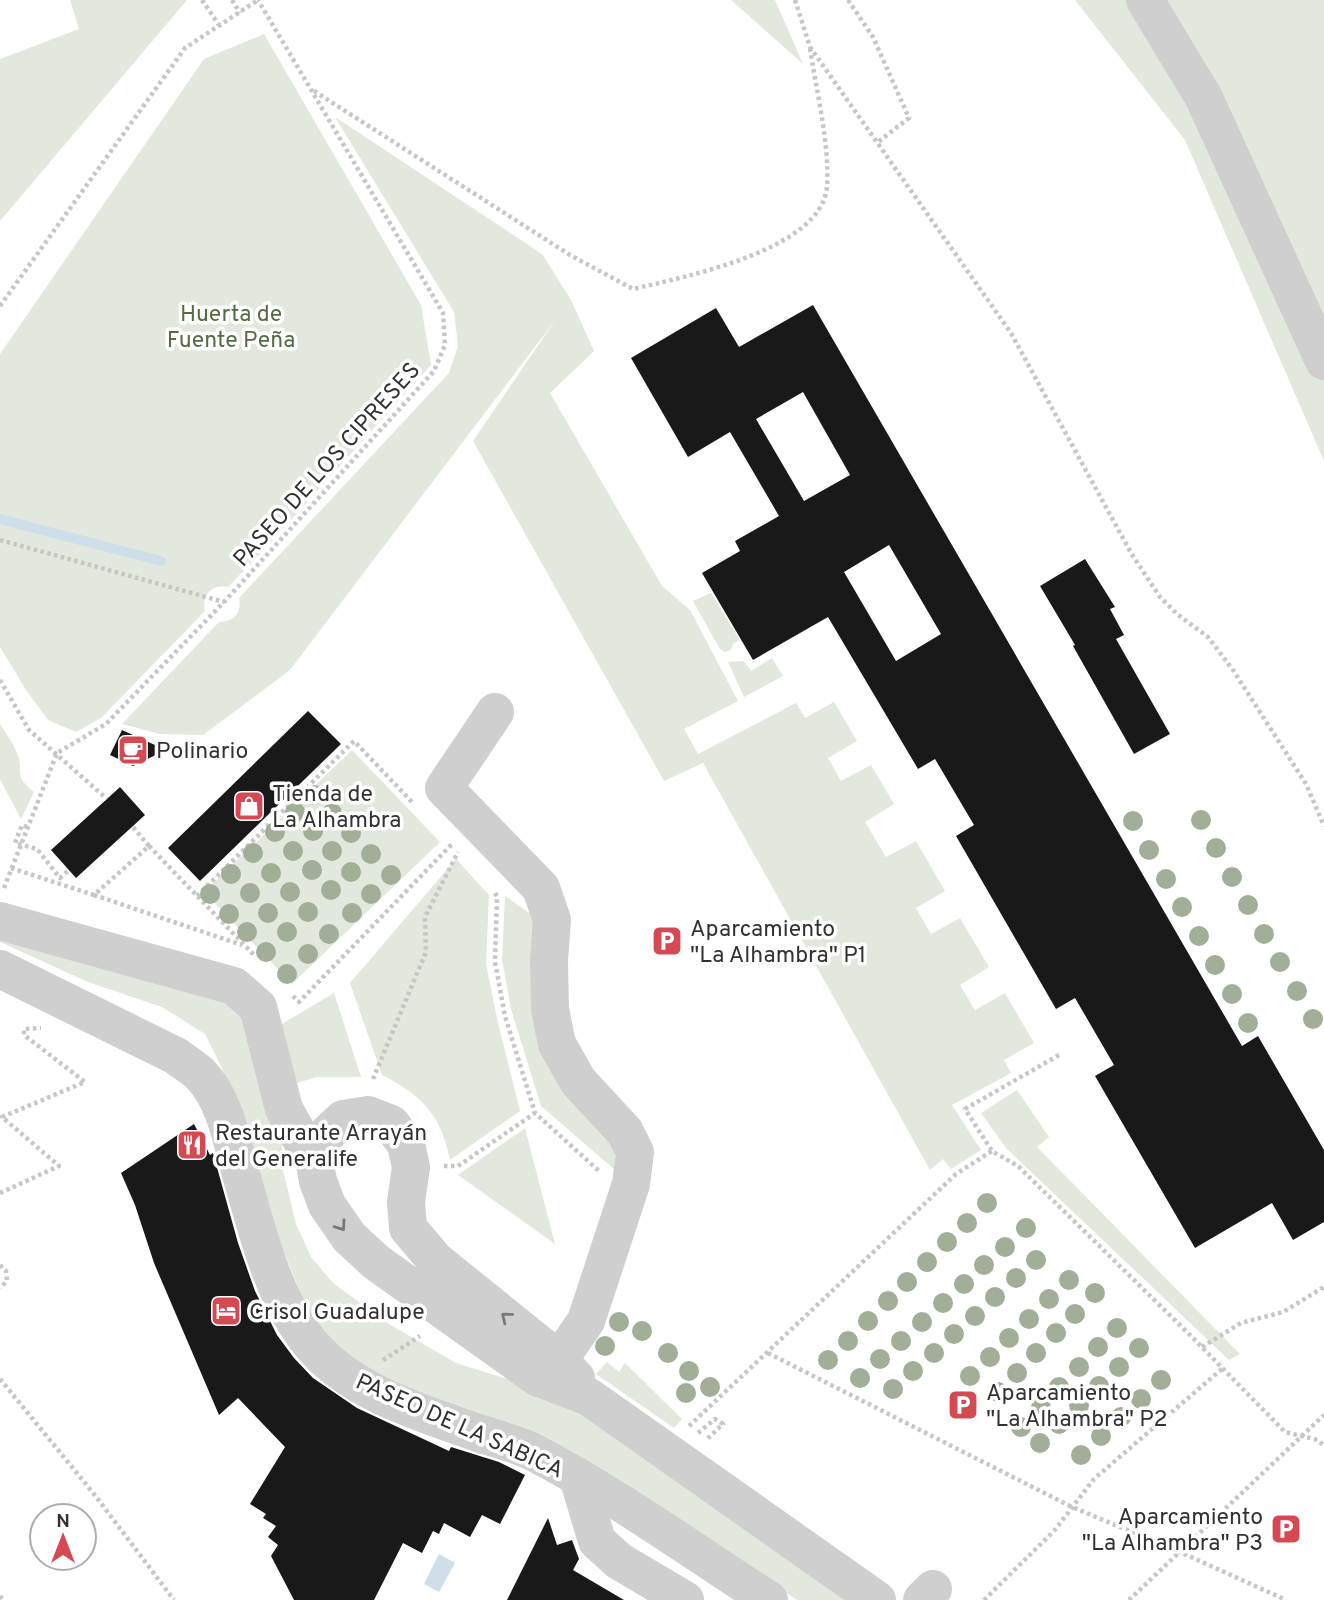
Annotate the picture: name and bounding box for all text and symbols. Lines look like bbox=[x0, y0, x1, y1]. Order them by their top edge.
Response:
park label: Huerta de Fuente Peña bbox=[167, 301, 295, 356]
street label: PASEO DE LOS CIPRESES bbox=[228, 357, 428, 574]
cafe icon: Polinario bbox=[116, 733, 150, 767]
place label: Polinario bbox=[156, 738, 248, 767]
place label: Tienda de La Alhambra bbox=[272, 781, 401, 836]
shop icon: Tienda de La Alhambra bbox=[232, 789, 266, 823]
place label: Aparcamiento "La Alhambra" P1 bbox=[690, 916, 866, 971]
parking icon: Aparcamiento "La Alhambra" P1 bbox=[650, 924, 684, 958]
place label: Restaurante Arrayán del Generalife bbox=[215, 1120, 427, 1175]
restaurant icon: Restaurante Arrayán del Generalife bbox=[175, 1128, 209, 1162]
one-way arrow bbox=[333, 1218, 345, 1231]
hotel icon: Crisol Guadalupe bbox=[209, 1294, 243, 1328]
place label: Crisol Guadalupe bbox=[249, 1299, 425, 1328]
one-way arrow bbox=[502, 1312, 514, 1325]
street label: PASEO DE LA SABICA bbox=[350, 1368, 567, 1486]
place label: Aparcamiento "La Alhambra" P2 bbox=[986, 1380, 1168, 1435]
parking icon: Aparcamiento "La Alhambra" P2 bbox=[946, 1388, 980, 1422]
north arrow bbox=[28, 1502, 98, 1572]
place label: Aparcamiento "La Alhambra" P3 bbox=[1082, 1504, 1263, 1559]
text: N bbox=[56, 1510, 70, 1534]
parking icon: Aparcamiento "La Alhambra" P3 bbox=[1269, 1512, 1303, 1546]

